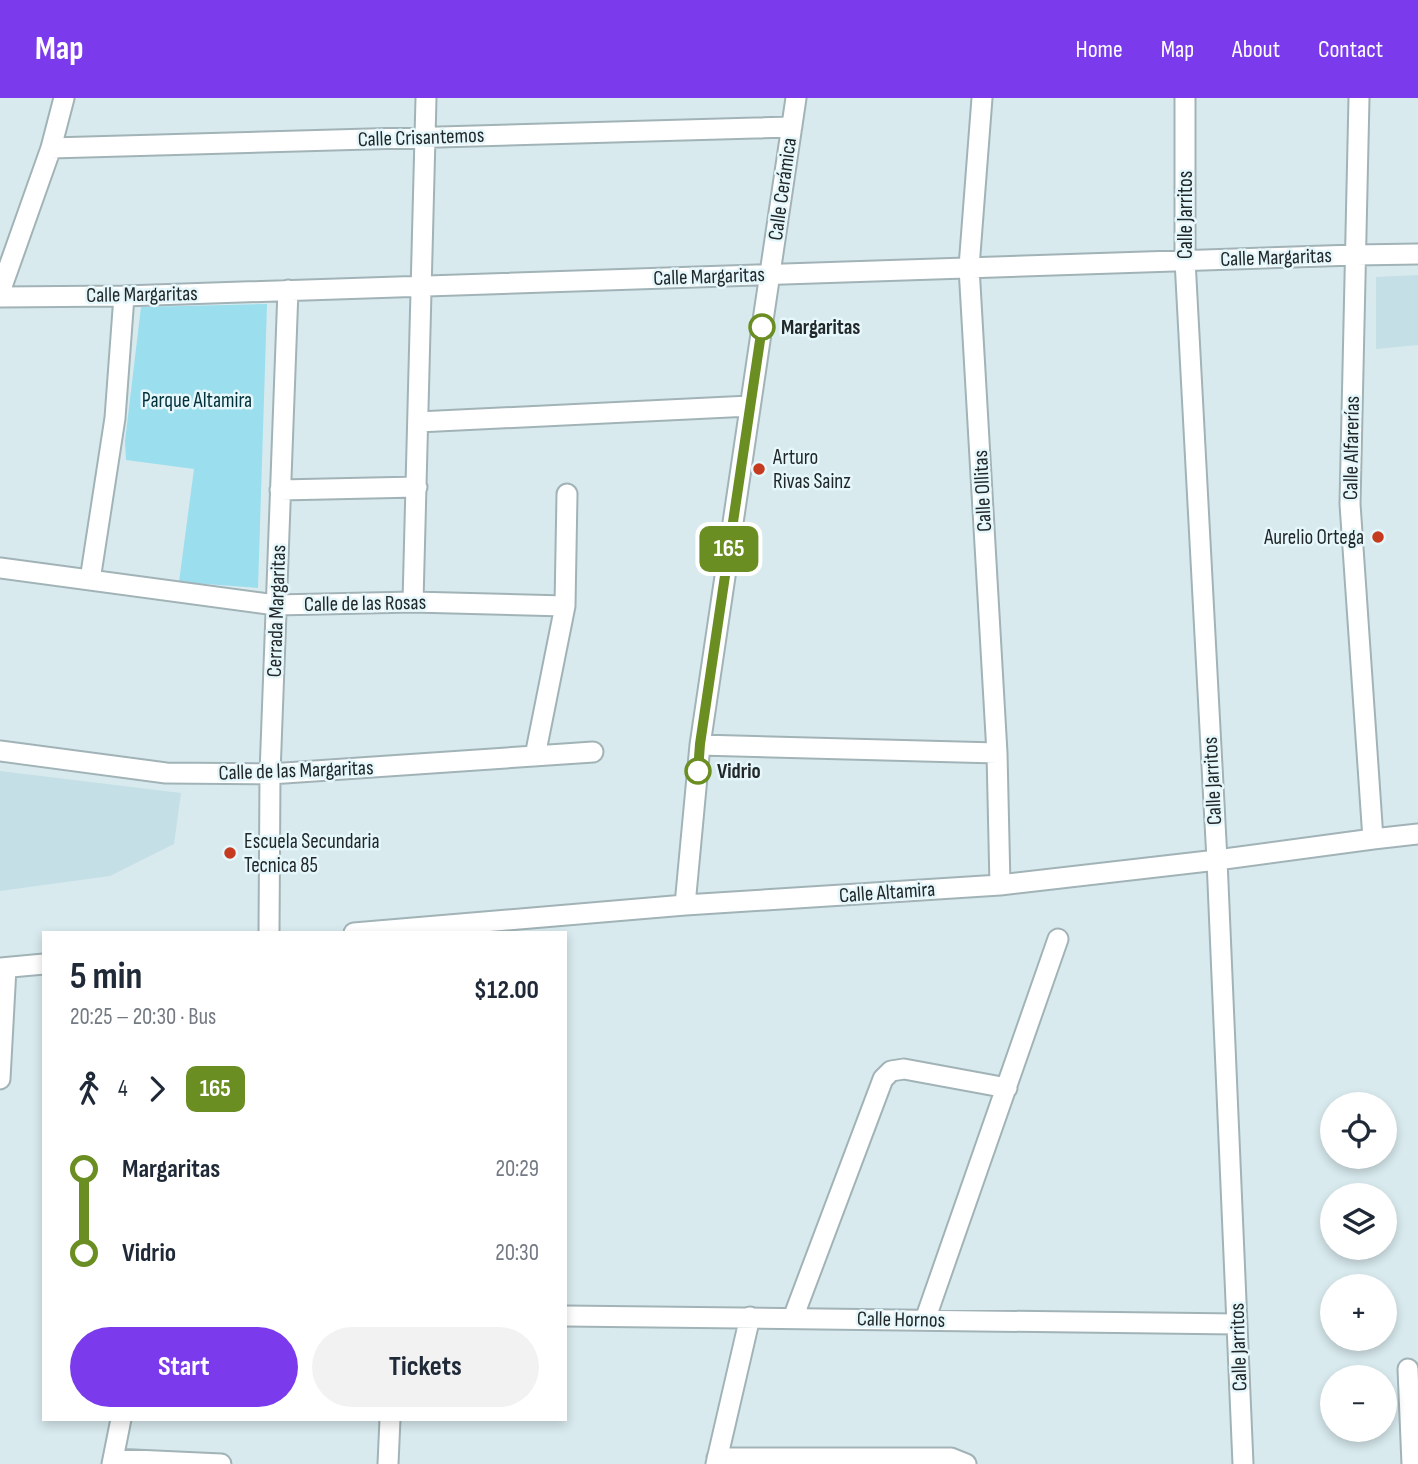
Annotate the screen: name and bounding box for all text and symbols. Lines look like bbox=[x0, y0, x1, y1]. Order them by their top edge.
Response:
text: Map bbox=[35, 29, 84, 69]
text: Home bbox=[1075, 35, 1123, 64]
text: Map bbox=[1161, 35, 1194, 64]
text: About bbox=[1232, 35, 1280, 64]
text: Contact bbox=[1318, 35, 1383, 64]
street label: Calle Crisantemos bbox=[357, 123, 485, 152]
street label: Calle Cerámica bbox=[763, 136, 802, 242]
street label: Calle Jarritos bbox=[1173, 171, 1198, 259]
street label: Calle Margaritas bbox=[1220, 243, 1332, 272]
street label: Calle Margaritas bbox=[653, 262, 765, 291]
street label: Calle Margaritas bbox=[86, 281, 198, 308]
marker: Margaritas bbox=[749, 314, 775, 340]
place label: Margaritas bbox=[781, 315, 860, 340]
park label: Parque Altamira bbox=[142, 388, 252, 413]
street label: Calle Alfarerías bbox=[1338, 396, 1365, 500]
place label: Arturo Rivas Sainz bbox=[772, 445, 851, 494]
street label: Calle Ollitas bbox=[968, 449, 997, 533]
marker: Arturo Rivas Sainz bbox=[751, 461, 767, 477]
place label: Aurelio Ortega bbox=[1263, 525, 1364, 550]
line badge: 165 bbox=[689, 526, 769, 572]
marker: Aurelio Ortega bbox=[1370, 529, 1386, 545]
text: 165 bbox=[713, 534, 745, 563]
street label: Cerrada Margaritas bbox=[262, 544, 291, 678]
street label: Calle de las Rosas bbox=[304, 590, 426, 617]
street label: Calle Jarritos bbox=[1198, 736, 1227, 826]
street label: Calle de las Margaritas bbox=[218, 755, 374, 786]
marker: Vidrio bbox=[685, 758, 711, 784]
place label: Vidrio bbox=[717, 759, 761, 784]
place label: Escuela Secundaria Tecnica 85 bbox=[244, 829, 380, 878]
marker: Escuela Secundaria Tecnica 85 bbox=[222, 845, 238, 861]
street label: Calle Altamira bbox=[838, 877, 936, 908]
text: 5 min bbox=[70, 954, 142, 999]
text: $12.00 bbox=[474, 975, 539, 1006]
text: 20:25 – 20:30 · Bus bbox=[70, 1003, 216, 1031]
icon: walk bbox=[70, 1070, 108, 1108]
icon: forward bbox=[138, 1070, 176, 1108]
text: 165 bbox=[200, 1074, 231, 1103]
text: 4 bbox=[118, 1075, 128, 1103]
map controls bbox=[1320, 1092, 1397, 1442]
button: locate bbox=[1320, 1092, 1397, 1169]
text: Margaritas bbox=[122, 1154, 220, 1185]
text: 20:29 bbox=[496, 1155, 539, 1183]
button: layers bbox=[1320, 1183, 1397, 1260]
text: Vidrio bbox=[122, 1238, 176, 1269]
text: 20:30 bbox=[495, 1239, 539, 1267]
button: + bbox=[1320, 1274, 1397, 1351]
street label: Calle Jarritos bbox=[1224, 1302, 1253, 1392]
street label: Calle Hornos bbox=[857, 1306, 945, 1333]
button: Start bbox=[70, 1327, 298, 1407]
button: Tickets bbox=[312, 1327, 539, 1407]
button: − bbox=[1320, 1365, 1397, 1442]

